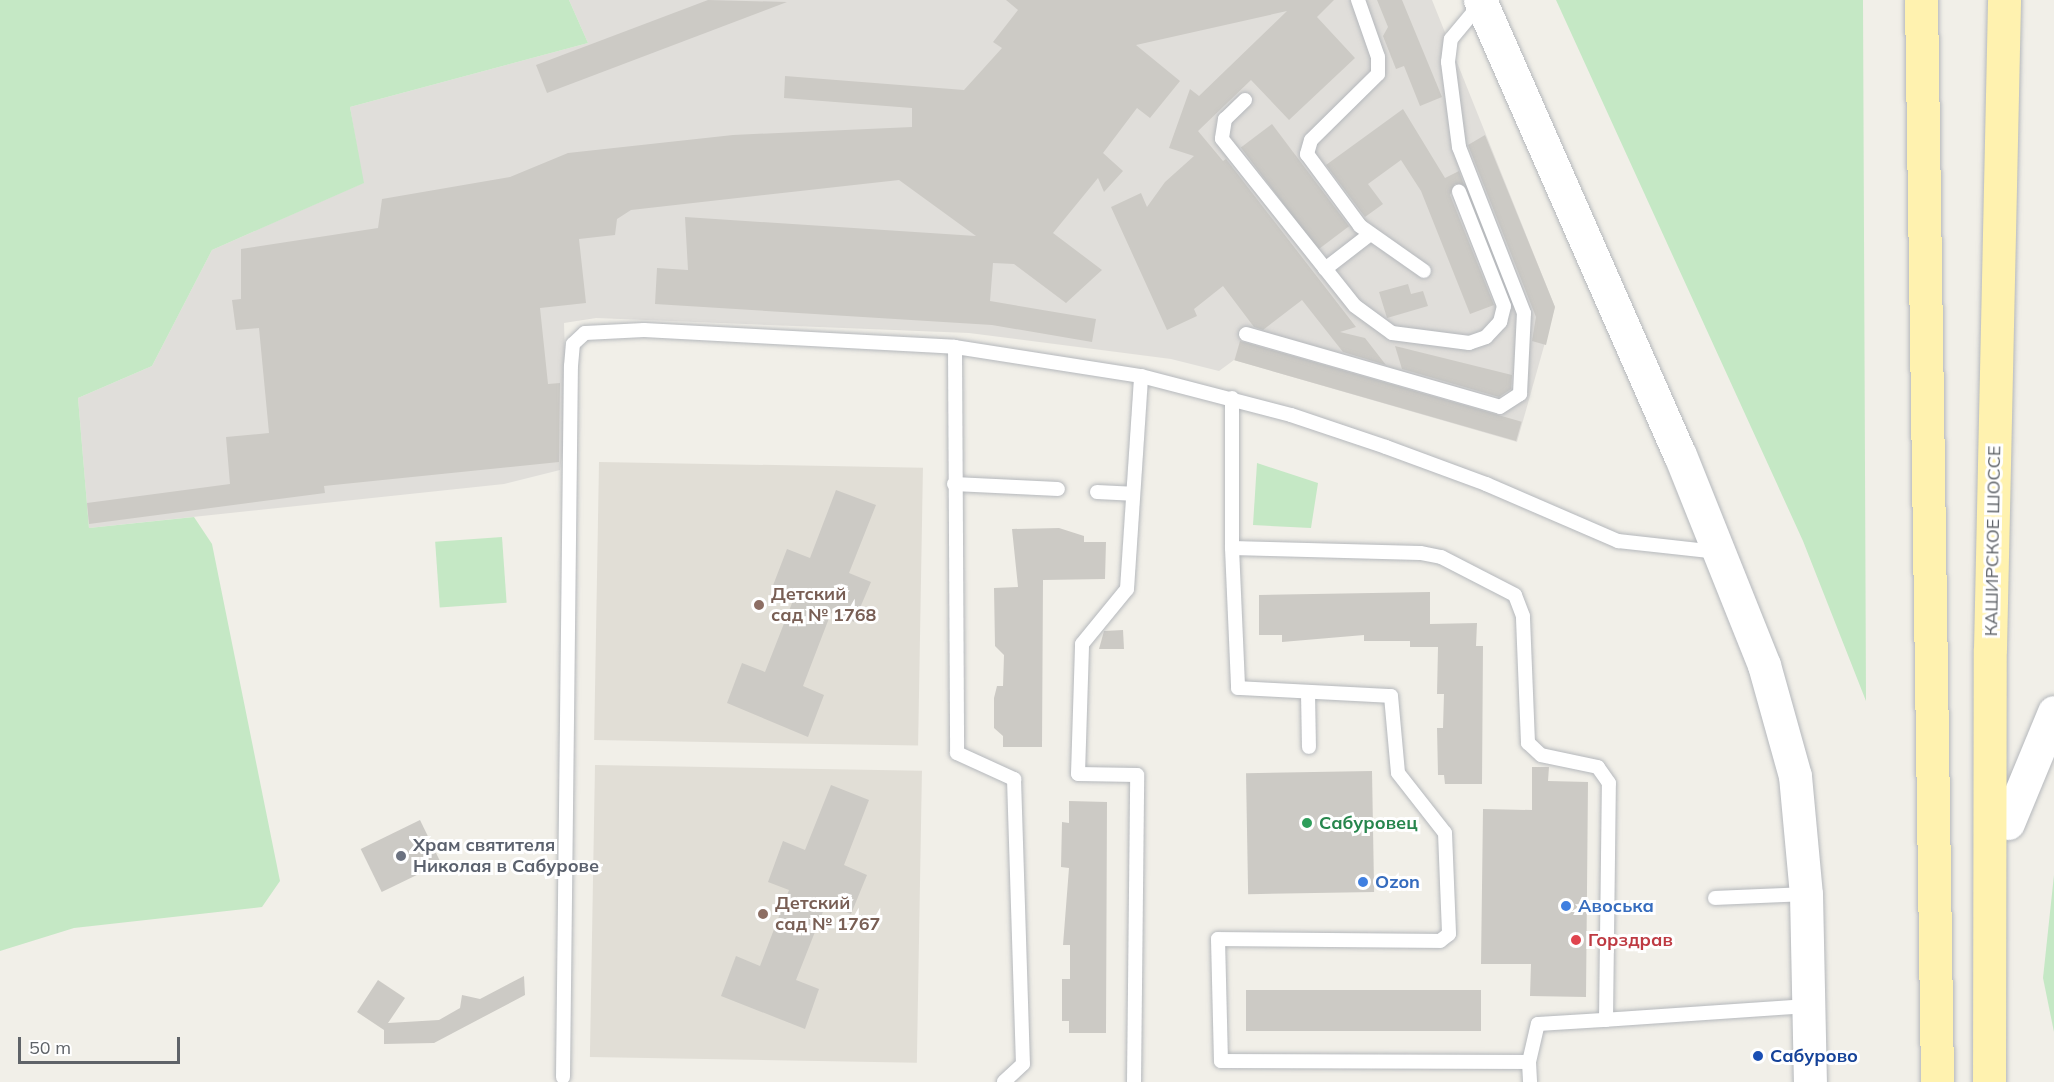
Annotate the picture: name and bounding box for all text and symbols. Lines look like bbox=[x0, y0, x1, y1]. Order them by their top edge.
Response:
street label: КАШИРСКОЕ ШОССЕ bbox=[1981, 445, 2005, 637]
place label: Детский сад № 1768 bbox=[771, 584, 876, 626]
marker: Детский сад № 1768 bbox=[752, 598, 766, 612]
place label: Сабуровец bbox=[1319, 812, 1418, 834]
marker: Сабуровец bbox=[1300, 816, 1314, 830]
place label: Храм святителя Николая в Сабурове bbox=[413, 835, 599, 878]
marker: Храм святителя Николая в Сабурове bbox=[394, 849, 408, 863]
place label: Ozon bbox=[1375, 871, 1420, 893]
marker: Ozon bbox=[1356, 875, 1370, 889]
place label: Детский сад № 1767 bbox=[775, 893, 880, 936]
place label: Авоська bbox=[1578, 895, 1654, 917]
marker: Авоська bbox=[1559, 899, 1573, 913]
marker: Детский сад № 1767 bbox=[756, 907, 770, 921]
place label: Горздрав bbox=[1588, 929, 1673, 951]
marker: Горздрав bbox=[1569, 933, 1583, 947]
scale bar bbox=[21, 1025, 183, 1063]
text: 50 m bbox=[29, 1036, 71, 1059]
place label: Сабурово bbox=[1770, 1045, 1858, 1067]
marker: Сабурово bbox=[1751, 1049, 1765, 1063]

